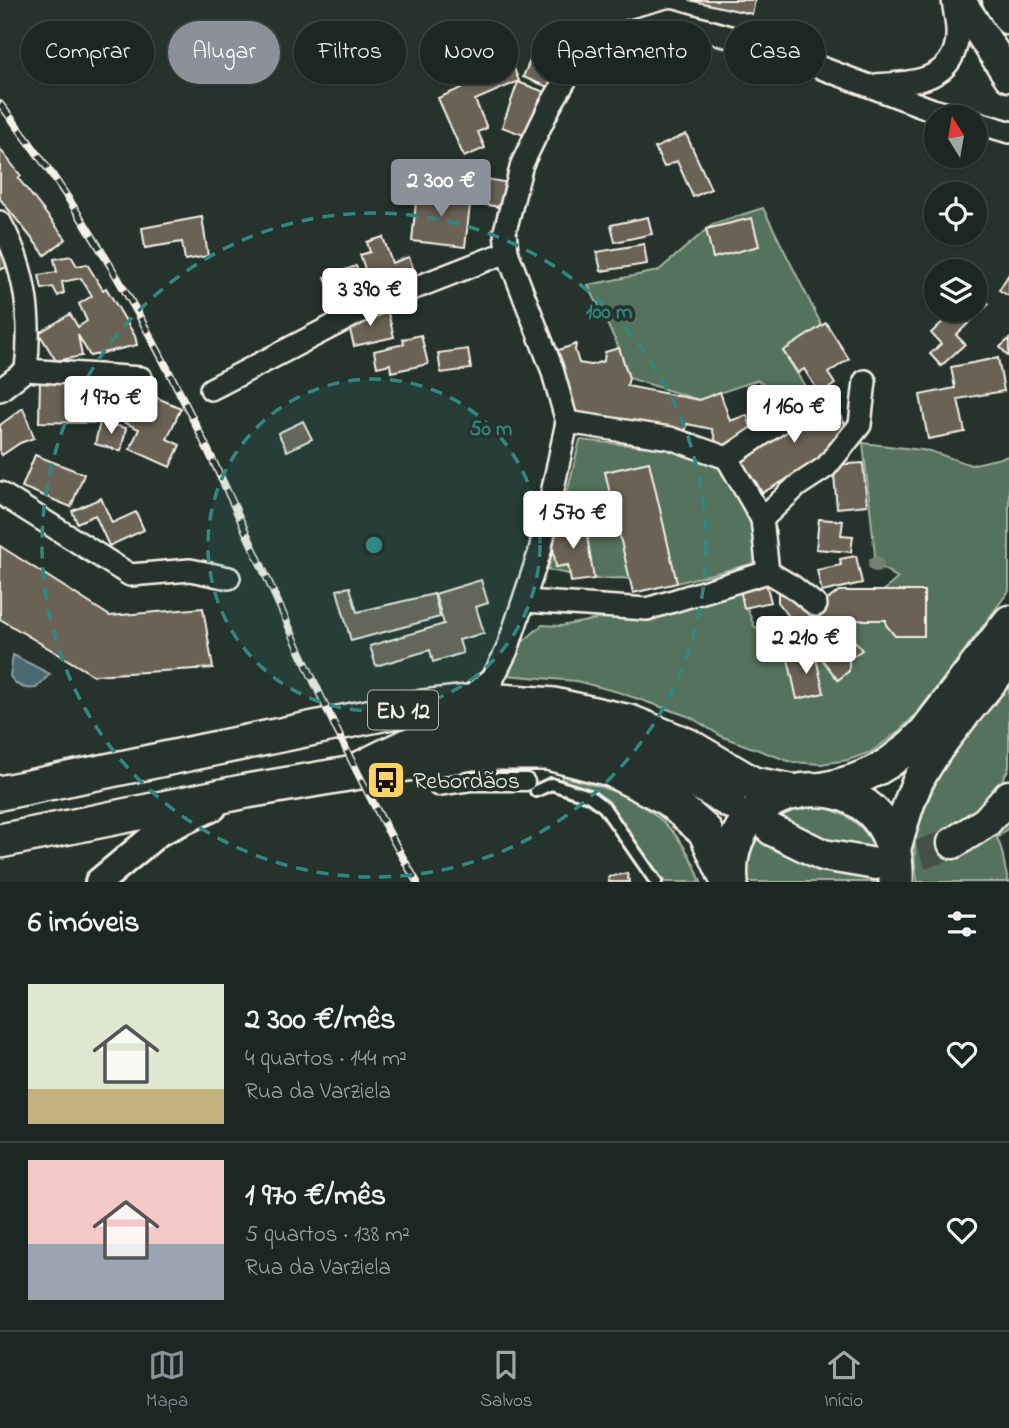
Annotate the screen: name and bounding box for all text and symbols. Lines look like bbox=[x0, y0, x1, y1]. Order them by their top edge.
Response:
chip: Comprar bbox=[21, 21, 154, 84]
chip: Alugar bbox=[168, 21, 280, 84]
chip: Filtros bbox=[294, 21, 406, 84]
chip: Novo bbox=[420, 21, 518, 84]
chip: Apartamento bbox=[532, 21, 711, 84]
chip: Casa bbox=[725, 21, 825, 84]
north arrow bbox=[924, 105, 987, 168]
map controls bbox=[924, 105, 987, 322]
pin: 2 300 € bbox=[376, 160, 506, 219]
text: 2 300 € bbox=[407, 165, 475, 198]
button: locate bbox=[924, 182, 987, 245]
button: layers bbox=[924, 259, 987, 322]
pin: 3 390 € bbox=[305, 268, 435, 328]
text: 3 390 € bbox=[338, 274, 402, 307]
text: 100 m bbox=[586, 298, 632, 328]
pin: 1 970 € bbox=[46, 376, 176, 436]
text: 1 970 € bbox=[80, 382, 142, 415]
pin: 1 160 € bbox=[729, 386, 859, 445]
text: 1 160 € bbox=[763, 391, 825, 424]
text: 50 m bbox=[470, 415, 512, 445]
pin: 1 570 € bbox=[508, 491, 638, 551]
text: 1 570 € bbox=[539, 497, 607, 530]
centre of rings bbox=[362, 533, 386, 557]
pin: 2 210 € bbox=[741, 616, 871, 676]
text: 2 210 € bbox=[772, 622, 840, 655]
road number: EN 12 bbox=[368, 690, 438, 730]
bus stop icon: Rebordãos bbox=[365, 759, 407, 801]
place label: Rebordãos bbox=[413, 765, 520, 800]
text: 6 imóveis bbox=[28, 902, 140, 946]
icon: filters bbox=[943, 905, 981, 943]
text: 2 300 €/mês bbox=[245, 999, 395, 1043]
icon: home bbox=[84, 1012, 168, 1096]
icon: heart bbox=[943, 1035, 981, 1073]
text: 4 quartos · 144 m² bbox=[245, 1043, 407, 1076]
text: Rua da Varziela bbox=[245, 1076, 391, 1109]
text: 1 970 €/mês bbox=[245, 1175, 386, 1219]
icon: home bbox=[84, 1188, 168, 1272]
icon: heart bbox=[943, 1211, 981, 1249]
text: 5 quartos · 138 m² bbox=[245, 1219, 410, 1252]
text: Rua da Varziela bbox=[245, 1252, 391, 1285]
tab: Mapa bbox=[146, 1346, 188, 1415]
tab: Salvos bbox=[480, 1346, 532, 1415]
tab: Início bbox=[824, 1346, 863, 1415]

